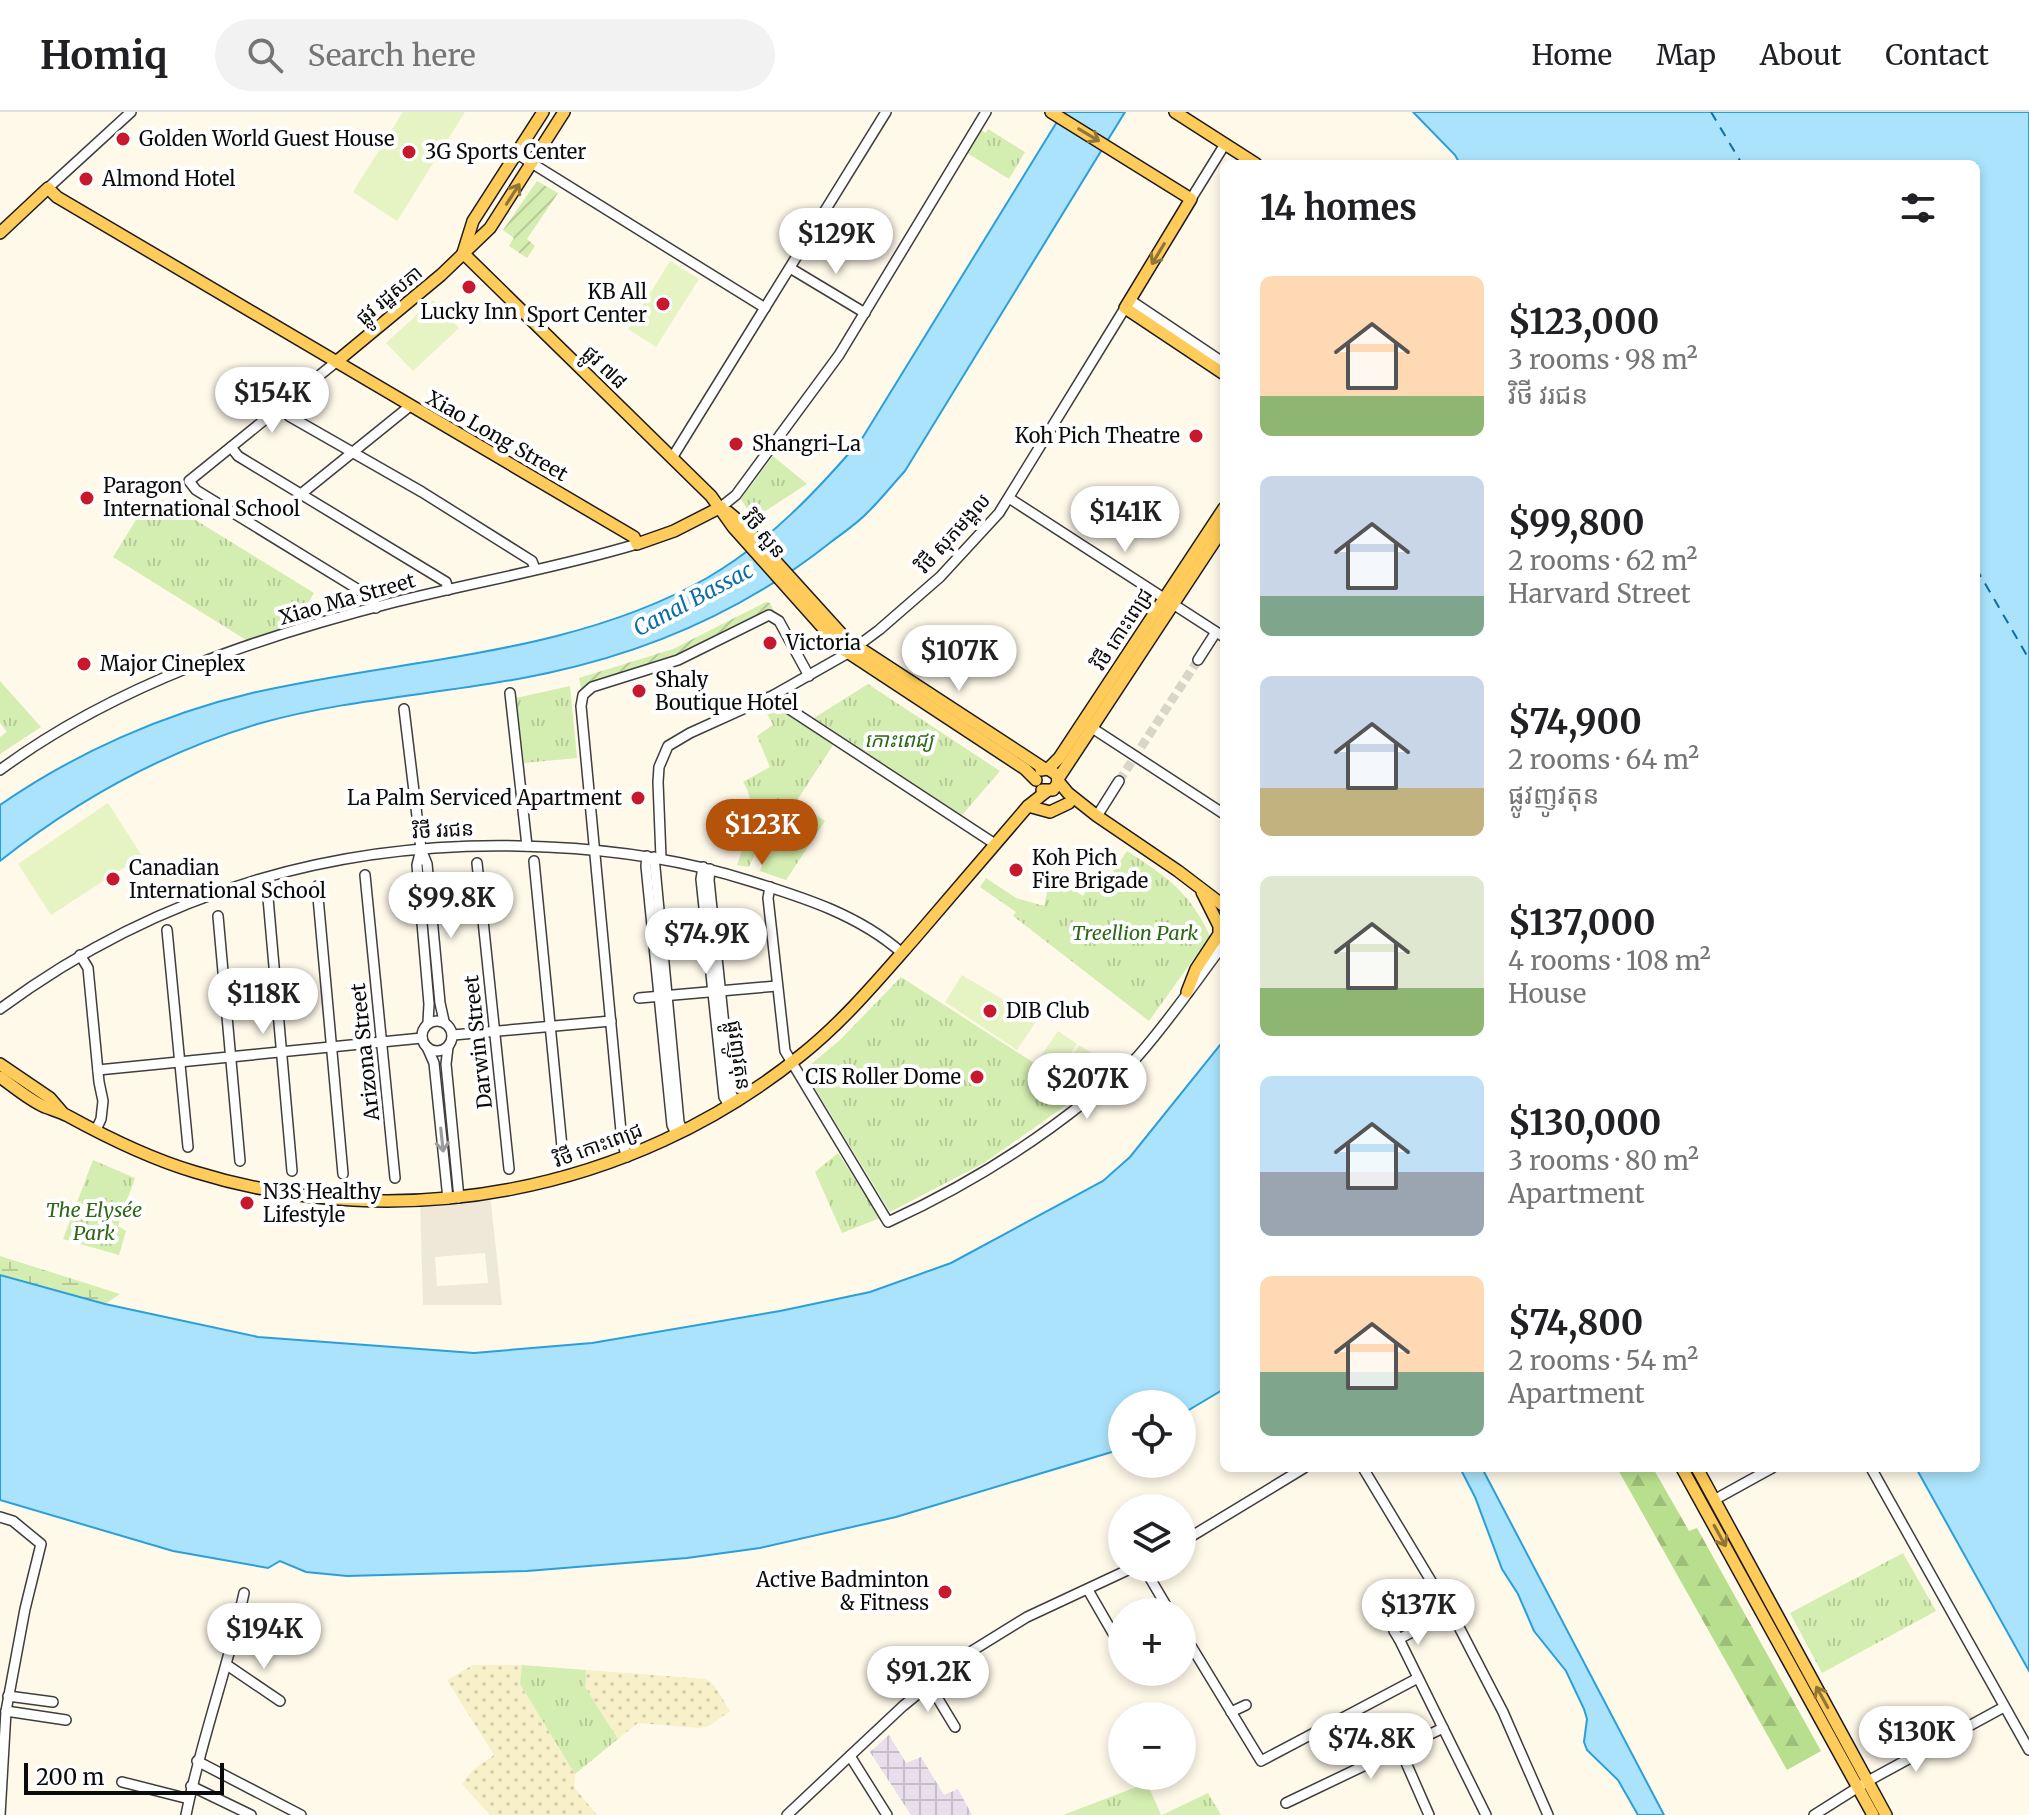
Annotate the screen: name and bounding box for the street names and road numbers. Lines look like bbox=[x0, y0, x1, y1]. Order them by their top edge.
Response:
street label: ផ្លូវ រដ្ឋសភា bbox=[350, 260, 432, 335]
street label: ផ្លូវ ៧៨ bbox=[573, 339, 633, 399]
street label: Xiao Long Street bbox=[422, 385, 573, 486]
street label: វិថី សុភមង្គល bbox=[910, 487, 996, 579]
street label: វិថី សួន bbox=[737, 504, 792, 563]
street label: Xiao Ma Street bbox=[276, 567, 418, 630]
street label: វិថី កោះពេជ្រ bbox=[1086, 583, 1157, 675]
street label: វិថី វរជន bbox=[411, 815, 474, 844]
street label: Darwin Street bbox=[458, 974, 497, 1110]
street label: Arizona Street bbox=[345, 982, 384, 1123]
street label: ផ្លូវញូវតុន bbox=[715, 1018, 757, 1092]
street label: វិថី កោះពេជ្រ bbox=[550, 1117, 646, 1172]

